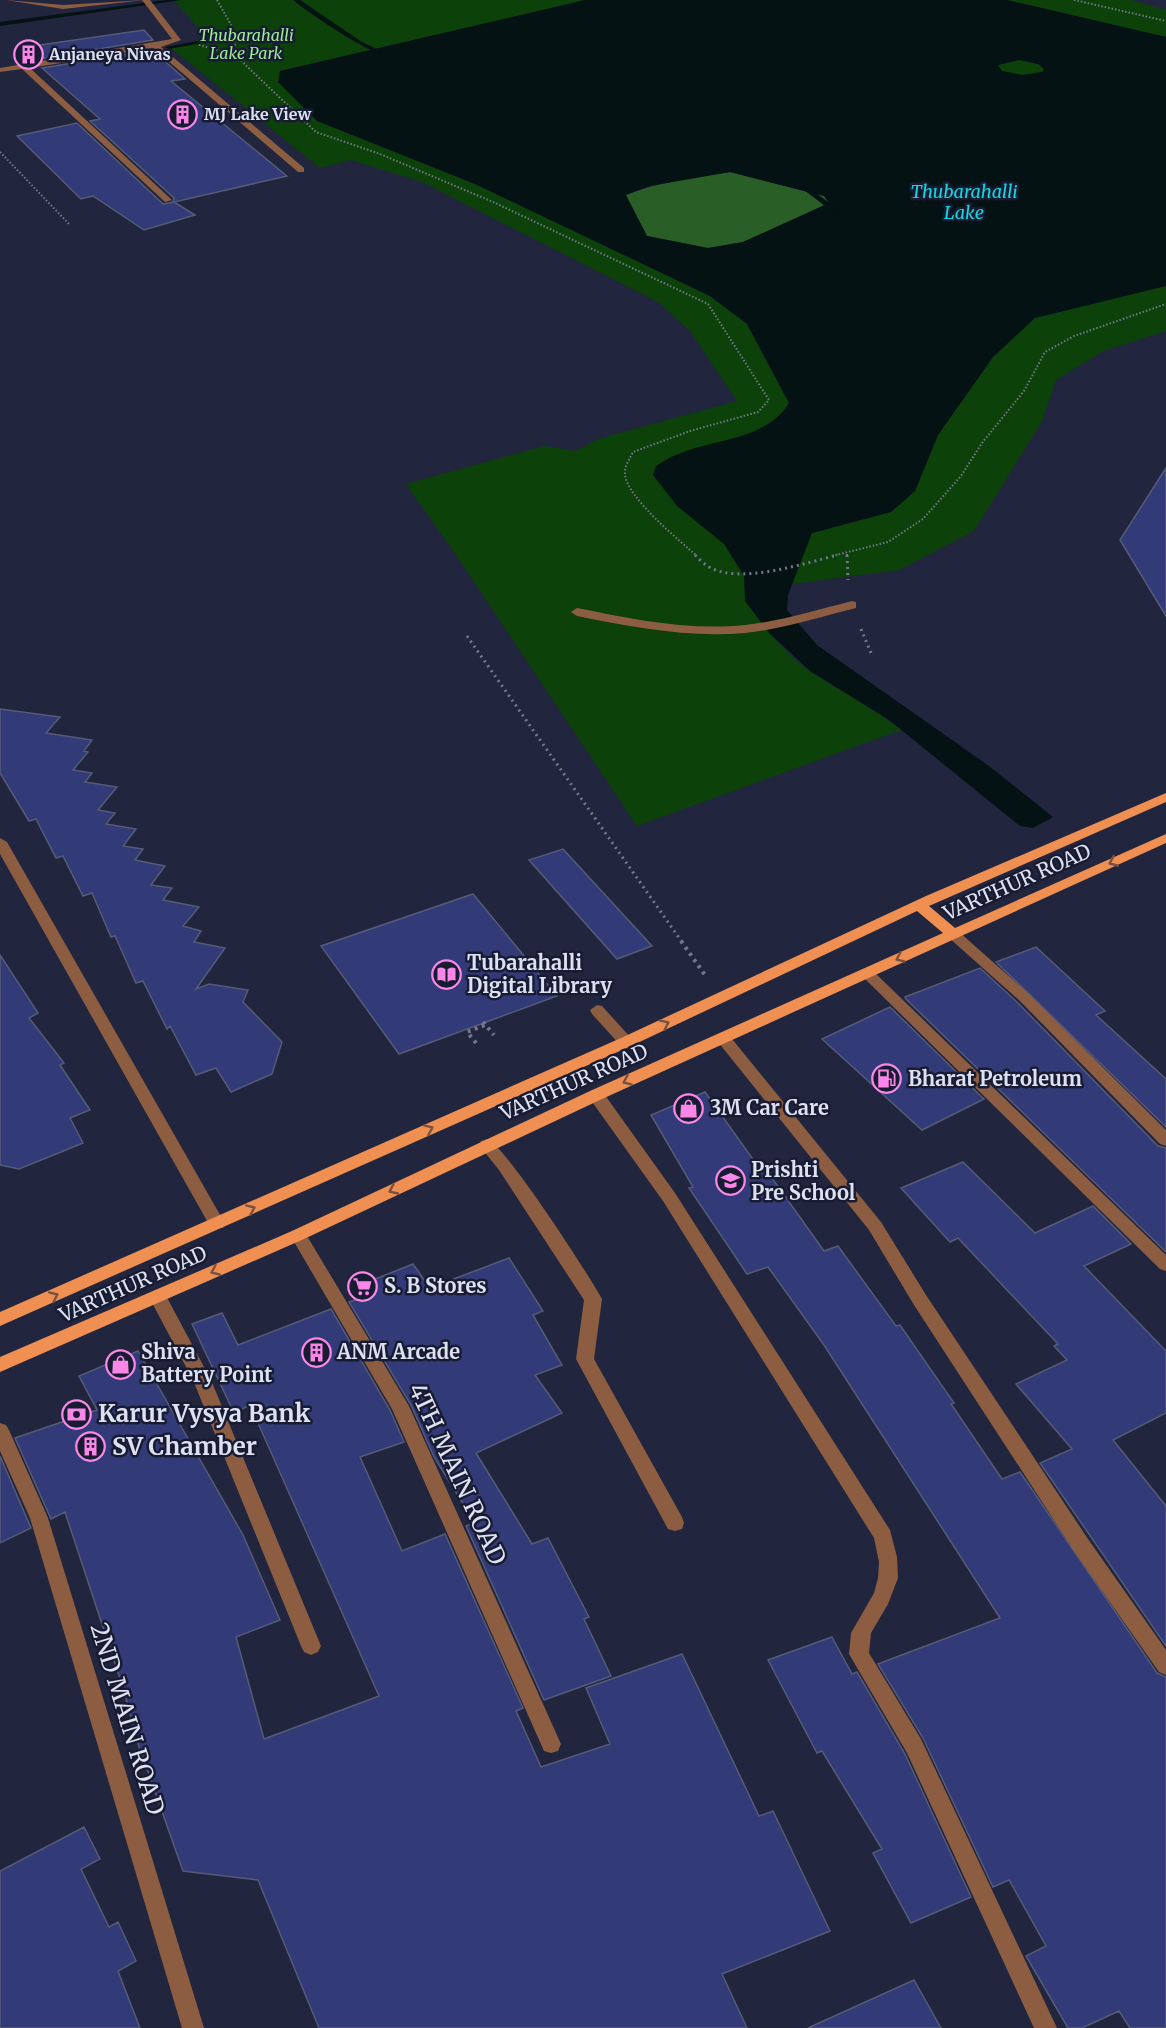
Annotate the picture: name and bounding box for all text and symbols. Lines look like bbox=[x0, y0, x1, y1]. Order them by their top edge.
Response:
park label: Thubarahalli Lake Park bbox=[198, 25, 294, 63]
building icon: Anjaneya Nivas bbox=[12, 38, 44, 70]
place label: Anjaneya Nivas bbox=[48, 44, 171, 64]
building icon: MJ Lake View bbox=[167, 98, 199, 130]
place label: MJ Lake View bbox=[204, 104, 311, 124]
water label: Thubarahalli Lake bbox=[910, 180, 1018, 224]
street label: VARTHUR ROAD bbox=[938, 838, 1095, 926]
one-way arrow bbox=[1108, 854, 1119, 866]
place label: Tubarahalli Digital Library bbox=[467, 950, 612, 998]
one-way arrow bbox=[896, 950, 907, 962]
library icon: Tubarahalli Digital Library bbox=[430, 958, 462, 990]
one-way arrow bbox=[658, 1019, 669, 1031]
street label: VARTHUR ROAD bbox=[495, 1038, 652, 1126]
fuel station icon: Bharat Petroleum bbox=[871, 1063, 903, 1095]
place label: Bharat Petroleum bbox=[908, 1066, 1082, 1091]
one-way arrow bbox=[622, 1074, 633, 1086]
shop icon: 3M Car Care bbox=[673, 1092, 705, 1124]
place label: 3M Car Care bbox=[710, 1095, 829, 1120]
one-way arrow bbox=[423, 1125, 434, 1137]
place label: Prishti Pre School bbox=[751, 1157, 856, 1205]
school or university icon: Prishti Pre School bbox=[714, 1165, 746, 1197]
one-way arrow bbox=[388, 1182, 399, 1194]
one-way arrow bbox=[245, 1204, 256, 1216]
street label: VARTHUR ROAD bbox=[54, 1240, 211, 1328]
one-way arrow bbox=[211, 1264, 222, 1276]
supermarket icon: S. B Stores bbox=[347, 1270, 379, 1302]
place label: S. B Stores bbox=[384, 1273, 487, 1298]
one-way arrow bbox=[47, 1291, 58, 1303]
building icon: ANM Arcade bbox=[300, 1336, 332, 1368]
place label: Shiva Battery Point bbox=[141, 1339, 272, 1387]
place label: ANM Arcade bbox=[336, 1339, 460, 1364]
shop icon: Shiva Battery Point bbox=[104, 1348, 136, 1380]
street label: 4TH MAIN ROAD bbox=[402, 1378, 513, 1570]
bank icon: Karur Vysya Bank bbox=[61, 1398, 93, 1430]
place label: Karur Vysya Bank bbox=[98, 1398, 311, 1429]
building icon: SV Chamber bbox=[75, 1431, 107, 1463]
place label: SV Chamber bbox=[112, 1431, 257, 1462]
street label: 2ND MAIN ROAD bbox=[84, 1619, 171, 1819]

